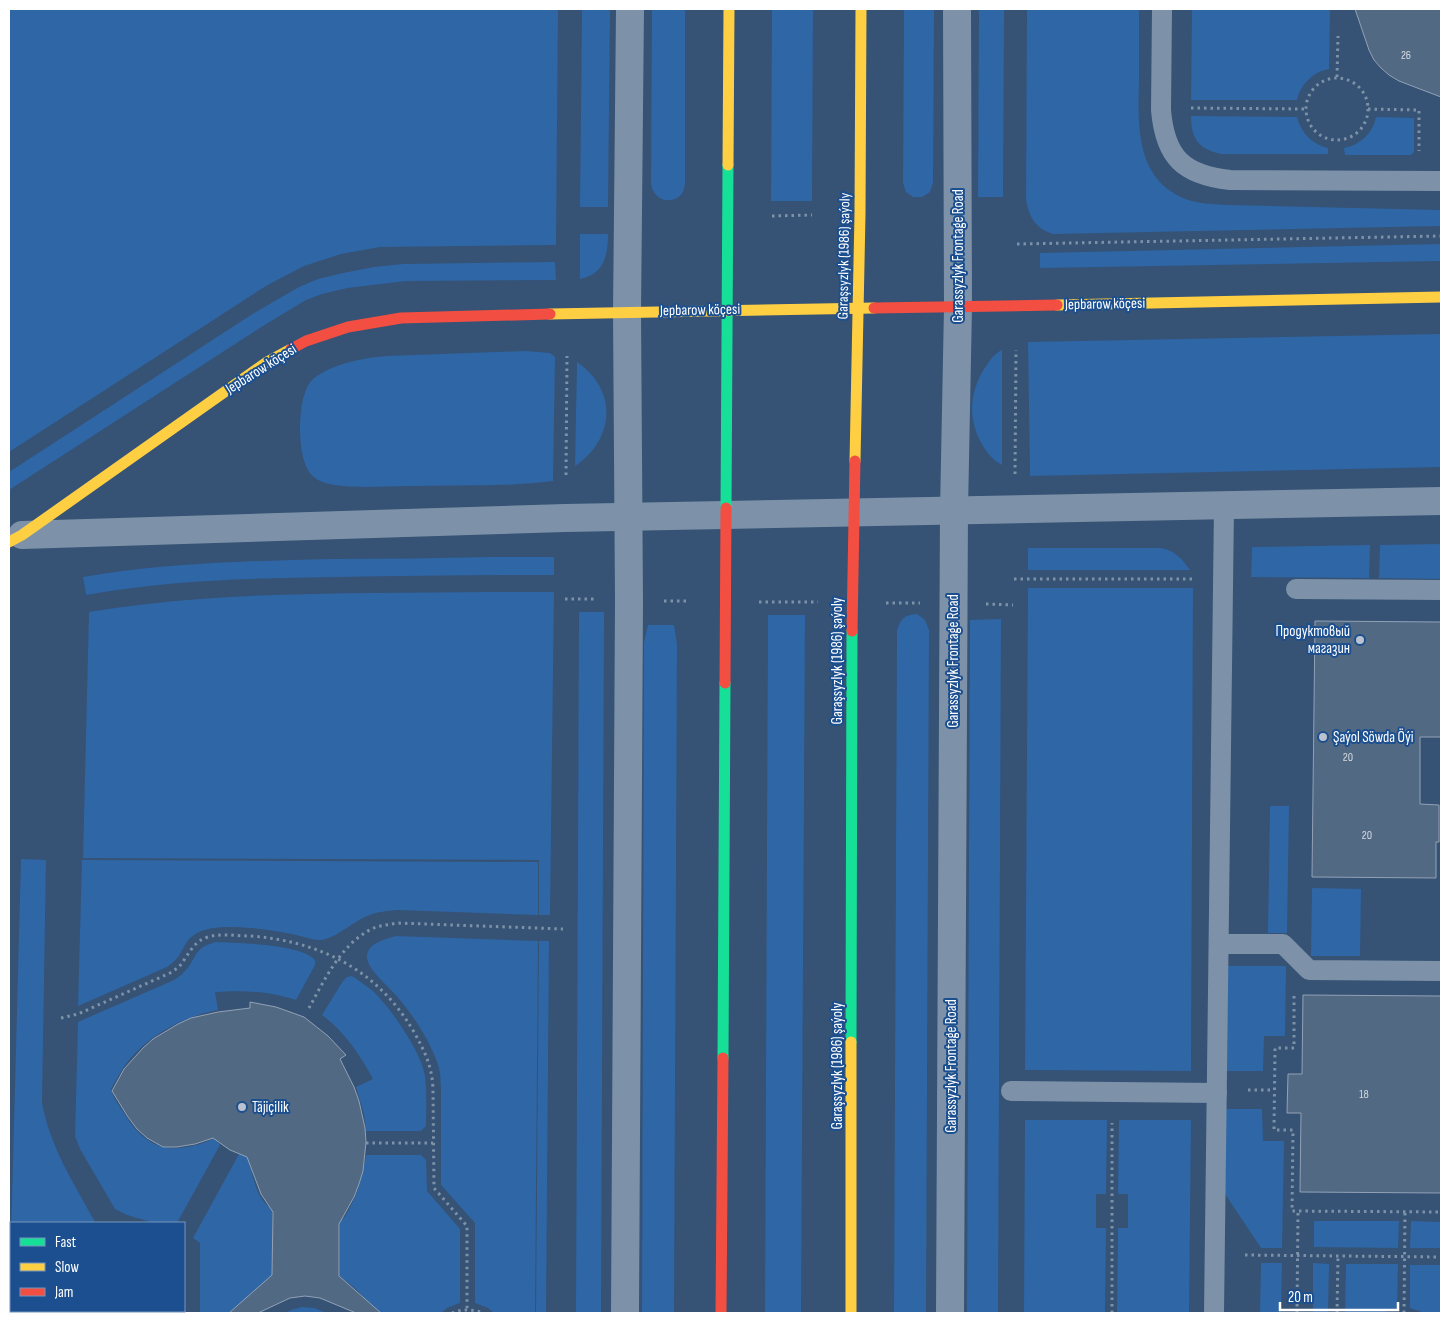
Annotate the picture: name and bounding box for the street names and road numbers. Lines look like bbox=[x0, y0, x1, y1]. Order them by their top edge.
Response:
street label: Garassyzlyk Frontage Road bbox=[949, 189, 968, 323]
street label: Garaşsyzlyk (1986) şaýoly bbox=[833, 192, 855, 320]
street label: Jepbarow köçesi bbox=[1064, 294, 1145, 314]
street label: Jepbarow köçesi bbox=[659, 300, 740, 320]
street label: Jepbarow köçesi bbox=[221, 340, 300, 399]
street label: Garassyzlyk Frontage Road bbox=[944, 594, 963, 728]
street label: Garaşsyzlyk (1986) şaýoly bbox=[828, 597, 847, 724]
street label: Garassyzlyk Frontage Road bbox=[942, 999, 961, 1133]
street label: Garaşsyzlyk (1986) şaýoly bbox=[828, 1002, 847, 1129]

